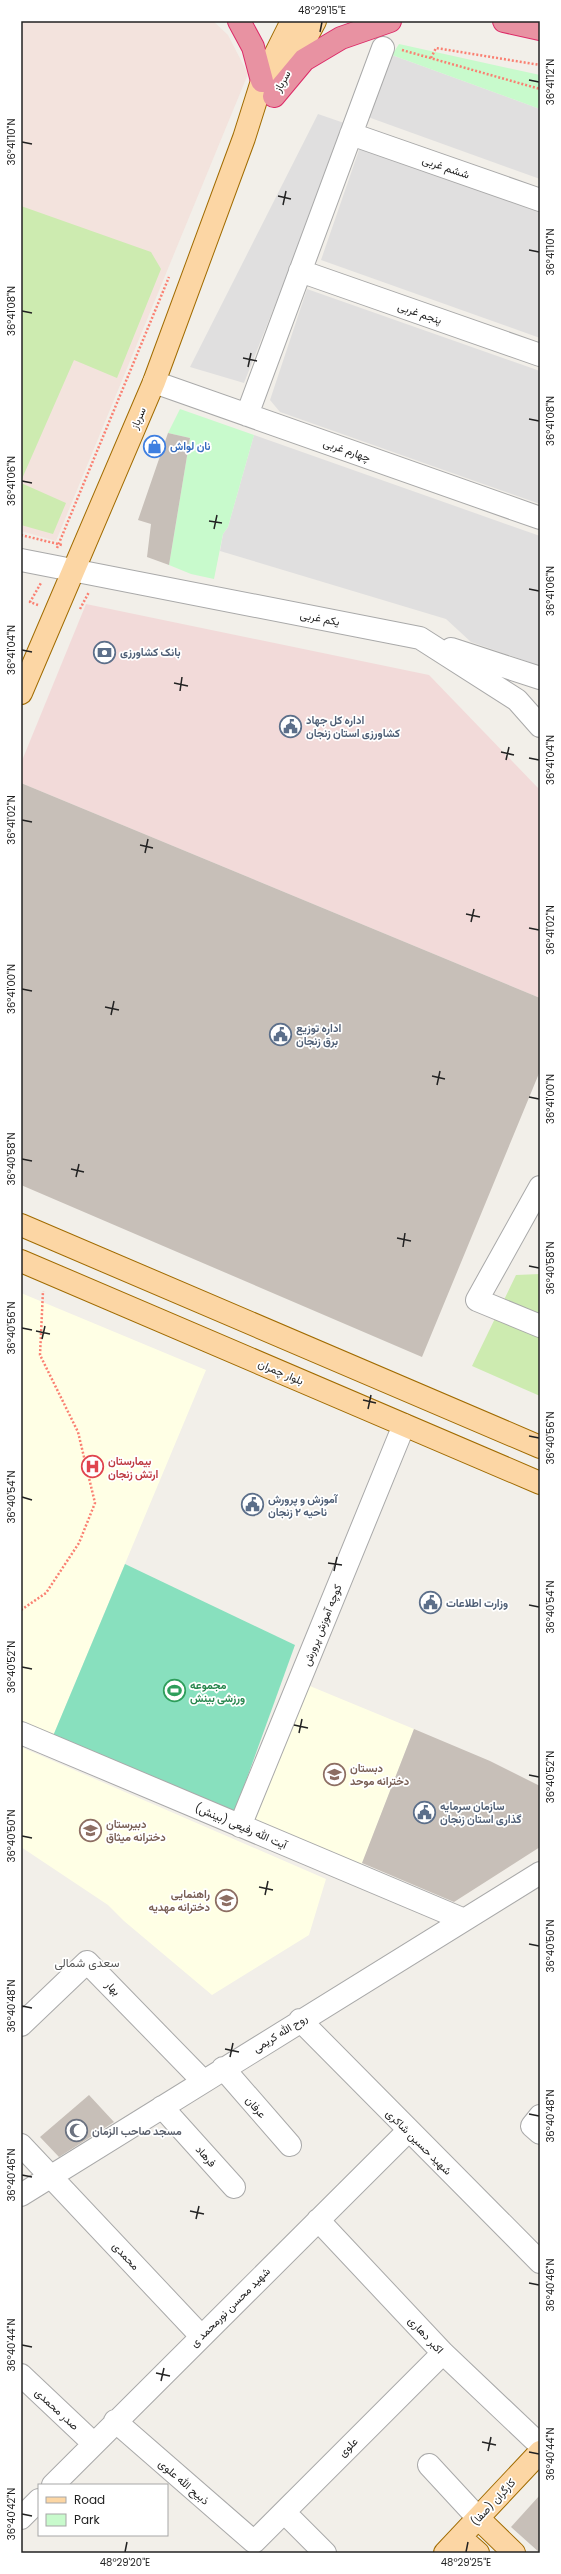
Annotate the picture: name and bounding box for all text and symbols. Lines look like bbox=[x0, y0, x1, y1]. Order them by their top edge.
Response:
text: 48°29'15"E bbox=[298, 3, 346, 18]
text: 36°41'12"N bbox=[543, 59, 558, 105]
street label: سرباز bbox=[269, 67, 295, 96]
text: 36°41'10"N bbox=[4, 119, 19, 165]
street label: ششم غربی bbox=[420, 151, 472, 183]
text: 36°41'10"N bbox=[543, 229, 558, 275]
text: 36°41'08"N bbox=[4, 286, 19, 336]
street label: پنجم غربی bbox=[396, 298, 444, 328]
text: 36°41'08"N bbox=[543, 396, 558, 446]
street label: سرباز bbox=[126, 404, 150, 432]
shop icon: نان لواش bbox=[142, 433, 168, 459]
street label: چهارم غربی bbox=[321, 434, 373, 466]
place label: نان لواش bbox=[170, 438, 211, 454]
text: 36°41'06"N bbox=[4, 456, 19, 506]
text: 36°41'06"N bbox=[543, 566, 558, 616]
street label: یکم غربی bbox=[299, 606, 341, 630]
text: 36°41'04"N bbox=[4, 625, 19, 675]
bank icon: بانک کشاورزی bbox=[92, 639, 118, 665]
place label: بانک کشاورزی bbox=[120, 644, 181, 660]
place label: اداره کل جهاد کشاورزی استان زنجان bbox=[306, 712, 400, 741]
public building icon: اداره کل جهاد کشاورزی استان زنجان bbox=[278, 713, 304, 739]
text: 36°41'04"N bbox=[543, 735, 558, 785]
text: 36°41'02"N bbox=[4, 795, 19, 845]
text: 36°41'02"N bbox=[543, 905, 558, 955]
text: 36°41'00"N bbox=[4, 964, 19, 1014]
place label: اداره توزیع برق زنجان bbox=[296, 1020, 341, 1049]
public building icon: اداره توزیع برق زنجان bbox=[267, 1021, 293, 1047]
text: 36°41'00"N bbox=[543, 1074, 558, 1124]
text: 36°40'58"N bbox=[4, 1132, 19, 1186]
text: 36°40'58"N bbox=[543, 1241, 558, 1295]
text: 36°40'56"N bbox=[4, 1301, 19, 1355]
street label: بلوار چمران bbox=[256, 1355, 306, 1389]
text: 36°40'56"N bbox=[543, 1411, 558, 1465]
place label: بیمارستان ارتش زنجان bbox=[108, 1453, 158, 1482]
hospital icon: بیمارستان ارتش زنجان bbox=[80, 1454, 106, 1480]
text: 36°40'54"N bbox=[4, 1470, 19, 1524]
place label: آموزش و پرورش ناحیه ۲ زنجان bbox=[268, 1491, 339, 1520]
public building icon: آموزش و پرورش ناحیه ۲ زنجان bbox=[240, 1492, 266, 1518]
text: 36°40'54"N bbox=[543, 1580, 558, 1634]
street label: کوچه آموزش پرورش bbox=[298, 1582, 346, 1668]
public building icon: وزارت اطلاعات bbox=[418, 1590, 444, 1616]
place label: وزارت اطلاعات bbox=[446, 1595, 508, 1611]
text: 36°40'52"N bbox=[4, 1641, 19, 1693]
place label: مجموعه ورزشی بینش bbox=[190, 1677, 245, 1706]
sports icon: مجموعه ورزشی بینش bbox=[162, 1678, 188, 1704]
text: 36°40'52"N bbox=[543, 1751, 558, 1803]
place label: دبستان دخترانه موحد bbox=[350, 1760, 410, 1789]
school or university icon: دبستان دخترانه موحد bbox=[321, 1761, 347, 1787]
place label: سازمان سرمایه گذاری استان زنجان bbox=[440, 1798, 522, 1827]
street label: آیت الله رفیعی (بینش) bbox=[192, 1799, 291, 1853]
public building icon: سازمان سرمایه گذاری استان زنجان bbox=[412, 1799, 438, 1825]
text: 36°40'50"N bbox=[4, 1809, 19, 1863]
place label: دبیرستان دخترانه میثاق bbox=[106, 1816, 166, 1845]
school or university icon: دبیرستان دخترانه میثاق bbox=[78, 1817, 104, 1843]
place label: راهنمایی دخترانه مهدیه bbox=[148, 1886, 211, 1915]
school or university icon: راهنمایی دخترانه مهدیه bbox=[213, 1887, 239, 1913]
text: 36°40'50"N bbox=[543, 1919, 558, 1973]
district label: سعدی شمالی bbox=[54, 1954, 120, 1971]
street label: بهار bbox=[101, 1976, 124, 1999]
text: 36°40'48"N bbox=[4, 1979, 19, 2033]
street label: روح الله کریمی bbox=[250, 2010, 311, 2056]
text: 36°40'48"N bbox=[543, 2089, 558, 2143]
street label: عرفان bbox=[242, 2092, 270, 2122]
street label: شهید حسین شاکری bbox=[382, 2105, 456, 2179]
mosque icon: مسجد صاحب الزمان bbox=[64, 2118, 90, 2144]
place label: مسجد صاحب الزمان bbox=[92, 2123, 182, 2139]
street label: فرهاد bbox=[192, 2142, 220, 2170]
text: 36°40'46"N bbox=[4, 2148, 19, 2202]
street label: محمدی bbox=[109, 2238, 143, 2274]
text: 36°40'46"N bbox=[543, 2258, 558, 2312]
street label: شهید محسن نورمحمد ی bbox=[186, 2263, 274, 2351]
street label: اکبر دهاری bbox=[405, 2313, 447, 2357]
text: 36°40'44"N bbox=[4, 2318, 19, 2372]
street label: صدر محمدی bbox=[31, 2384, 83, 2434]
text: 36°40'44"N bbox=[543, 2427, 558, 2481]
street label: علوی bbox=[335, 2433, 362, 2460]
street label: ذبیح الله علوی bbox=[155, 2456, 213, 2508]
street label: کارگران (صفا) bbox=[467, 2475, 519, 2529]
legend bbox=[38, 2484, 168, 2536]
text: 36°40'42"N bbox=[4, 2488, 19, 2540]
text: Road bbox=[74, 2491, 105, 2508]
text: Park bbox=[74, 2511, 101, 2528]
text: 48°29'20"E bbox=[100, 2555, 150, 2570]
text: 48°29'25"E bbox=[441, 2555, 491, 2570]

